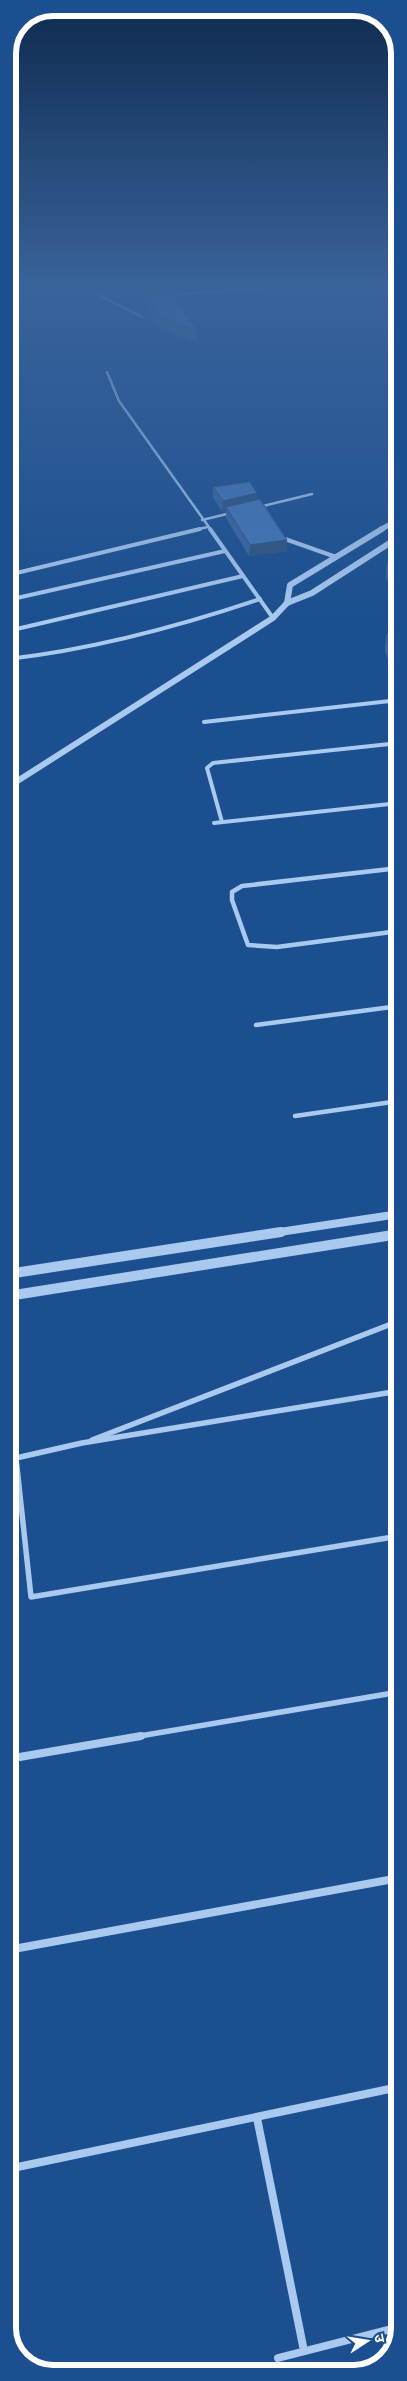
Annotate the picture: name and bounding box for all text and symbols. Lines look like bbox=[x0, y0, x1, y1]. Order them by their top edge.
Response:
north arrow bbox=[342, 2316, 392, 2366]
text: उ bbox=[370, 2332, 390, 2345]

